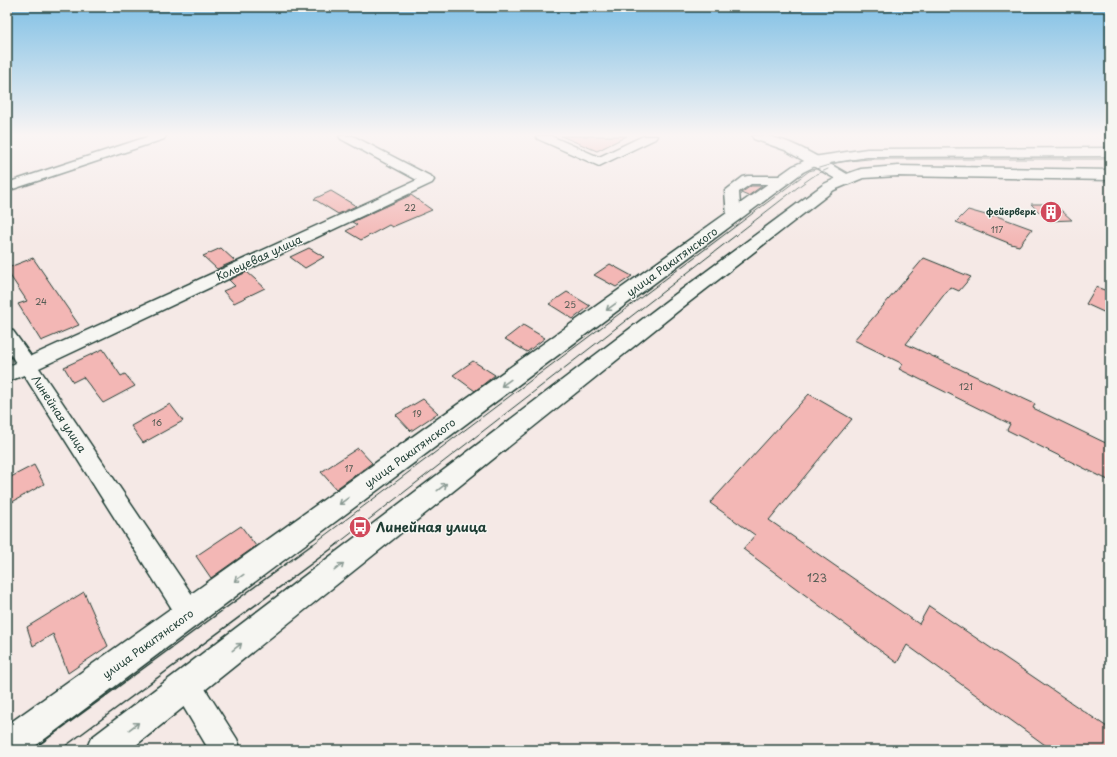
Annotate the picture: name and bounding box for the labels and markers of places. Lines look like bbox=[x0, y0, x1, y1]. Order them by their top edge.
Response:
building icon: фейерверк bbox=[1038, 199, 1064, 225]
place label: фейерверк bbox=[986, 204, 1036, 218]
bus stop icon: Линейная улица bbox=[347, 514, 373, 540]
place label: Линейная улица bbox=[376, 517, 487, 536]

